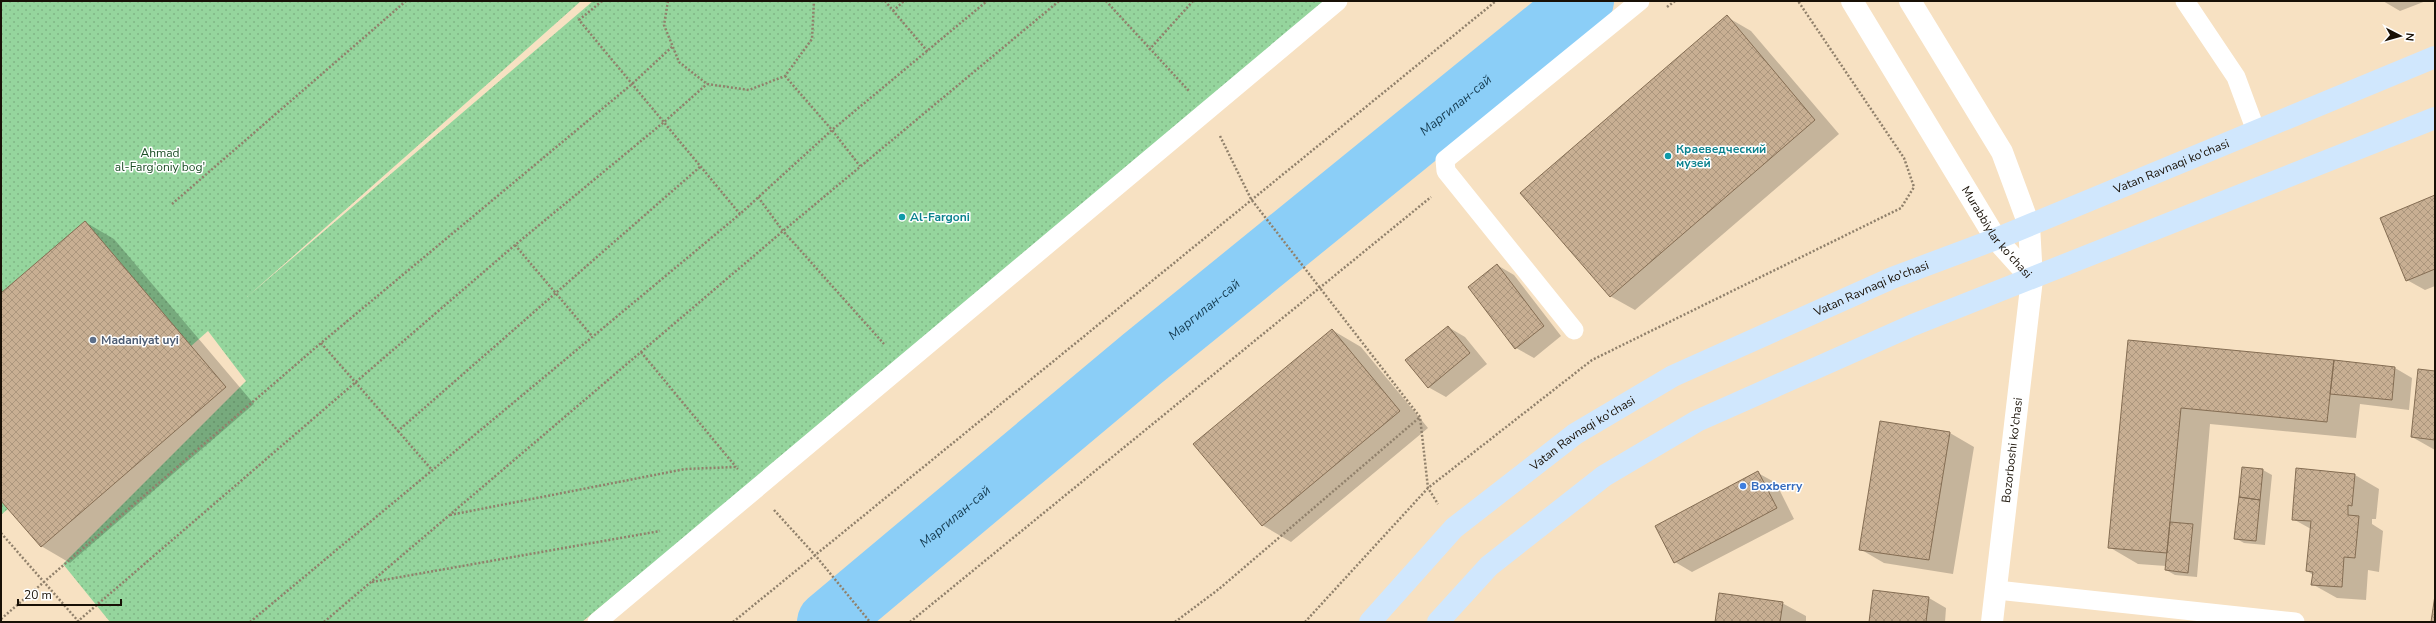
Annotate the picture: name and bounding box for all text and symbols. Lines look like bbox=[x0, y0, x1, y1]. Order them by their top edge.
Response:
north arrow bbox=[2380, 16, 2420, 56]
text: N bbox=[2402, 32, 2417, 42]
water label: Маргилан-сай bbox=[1416, 71, 1496, 140]
street label: Vatan Ravnaqi ko'chasi bbox=[2110, 135, 2232, 198]
place label: Краеведческий музей bbox=[1676, 141, 1766, 171]
park label: Ahmad al-Farg'oniy bog' bbox=[115, 145, 205, 175]
marker: Краеведческий музей bbox=[1663, 151, 1673, 161]
street label: Murabbiylar ko'chasi bbox=[1958, 183, 2035, 282]
place label: Al-Fargoni bbox=[910, 209, 970, 225]
marker: Al-Fargoni bbox=[897, 212, 907, 222]
street label: Vatan Ravnaqi ko'chasi bbox=[1810, 257, 1931, 320]
water label: Маргилан-сай bbox=[1165, 275, 1244, 344]
place label: Madaniyat uyi bbox=[101, 332, 179, 348]
marker: Madaniyat uyi bbox=[88, 335, 98, 345]
street label: Vatan Ravnaqi ko'chasi bbox=[1526, 392, 1638, 475]
street label: Bozorboshi ko'chasi bbox=[1998, 397, 2026, 504]
place label: Boxberry bbox=[1751, 478, 1803, 494]
water label: Маргилан-сай bbox=[916, 481, 995, 552]
marker: Boxberry bbox=[1738, 481, 1748, 491]
scale bar bbox=[18, 581, 121, 607]
text: 20 m bbox=[24, 587, 52, 603]

